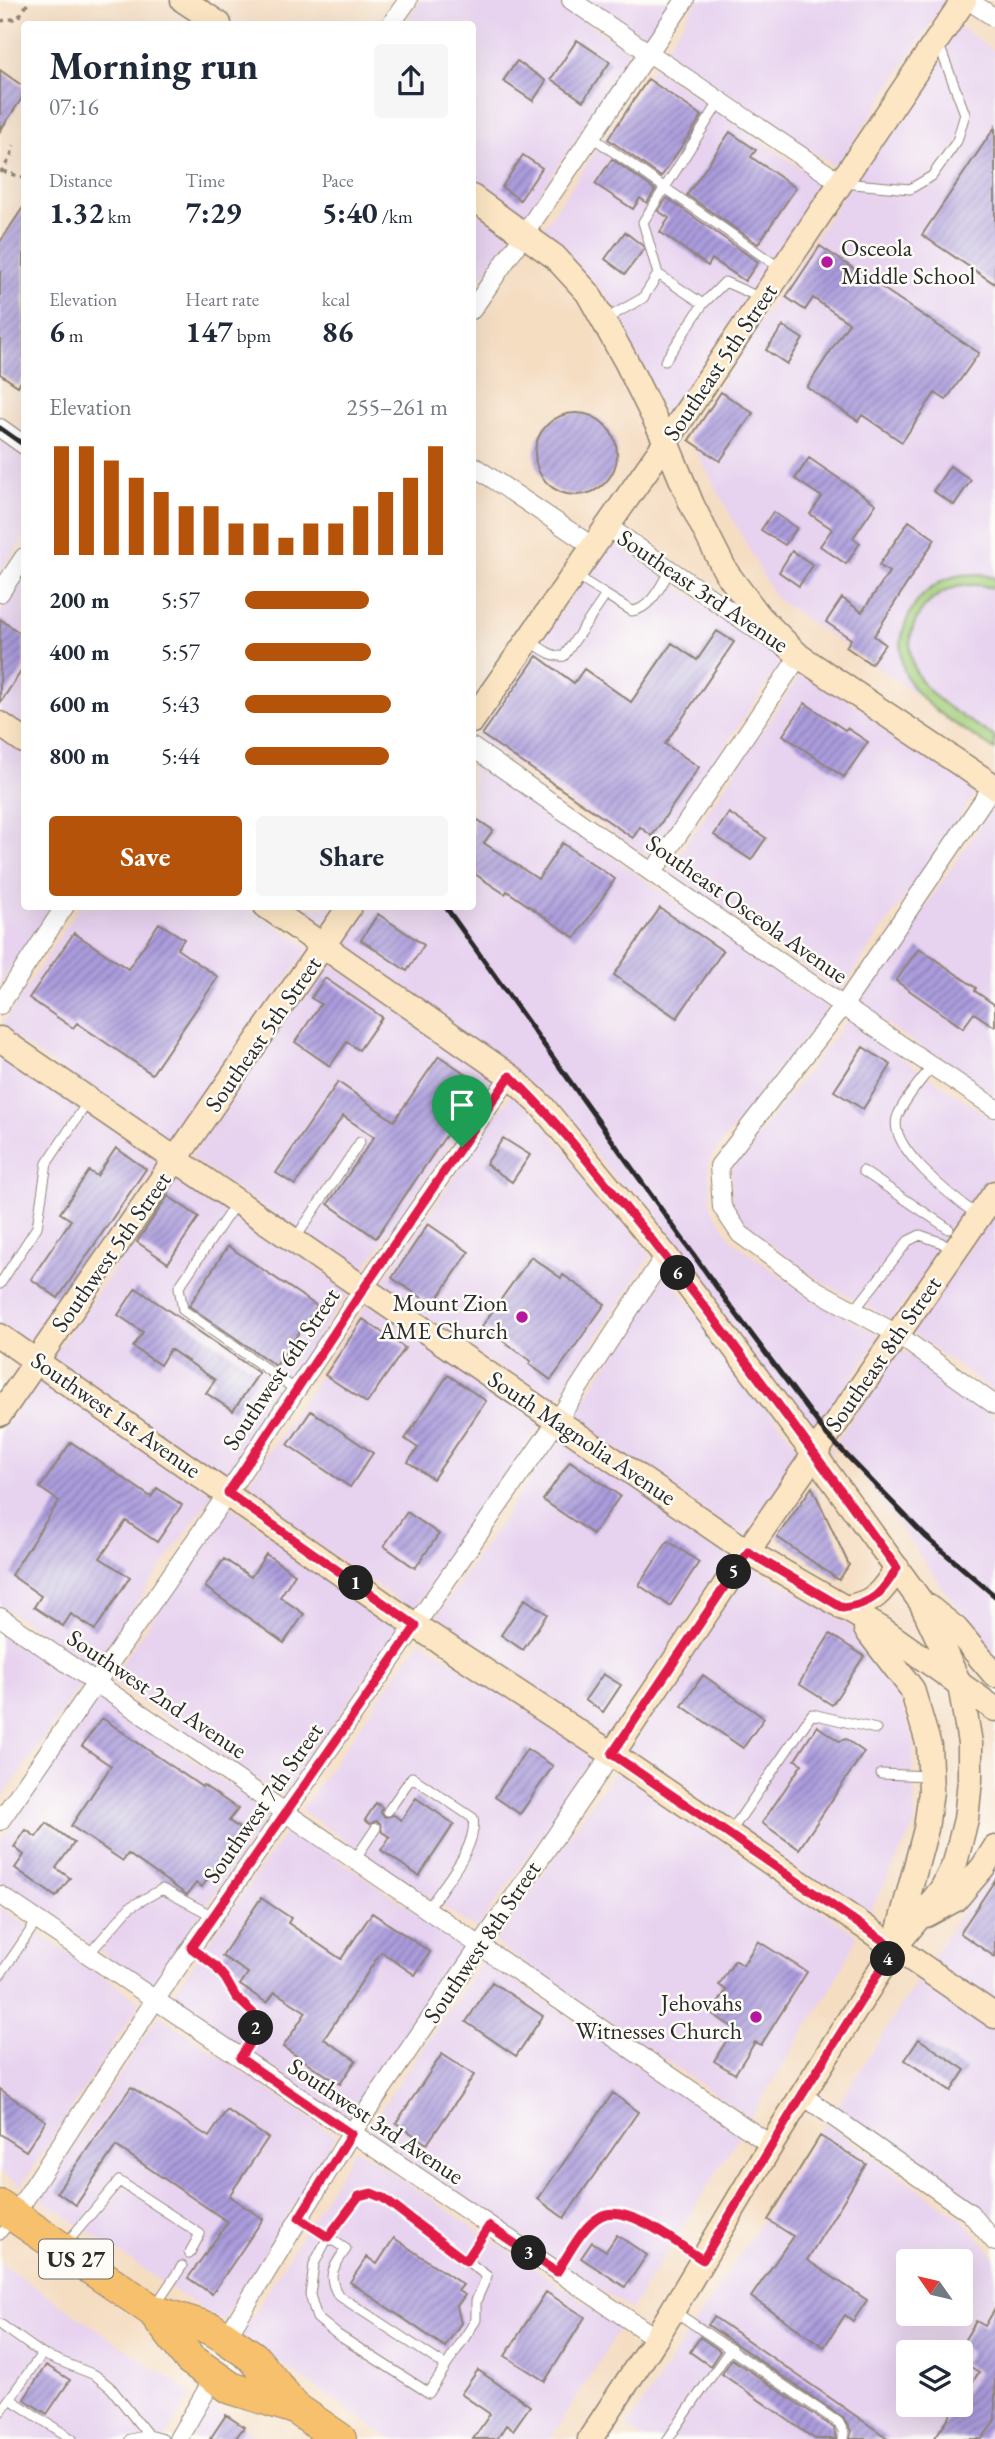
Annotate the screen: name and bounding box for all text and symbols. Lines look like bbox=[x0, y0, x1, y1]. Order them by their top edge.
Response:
text: Morning run bbox=[49, 41, 258, 90]
button: share bbox=[374, 44, 448, 118]
text: 07:16 bbox=[49, 92, 99, 122]
text: Distance bbox=[49, 168, 112, 193]
text: Time bbox=[185, 168, 225, 193]
text: Pace bbox=[322, 168, 354, 193]
text: 1.32 bbox=[49, 193, 104, 232]
text: 7:29 bbox=[185, 193, 241, 232]
text: 5:40 bbox=[322, 193, 378, 232]
text: km bbox=[104, 204, 132, 229]
text: /km bbox=[378, 204, 413, 229]
place label: Osceola Middle School bbox=[841, 232, 975, 291]
marker: Osceola Middle School bbox=[819, 254, 835, 270]
street label: Southeast 5th Street bbox=[655, 277, 784, 446]
text: Elevation bbox=[49, 287, 117, 312]
text: Heart rate bbox=[185, 287, 259, 312]
text: kcal bbox=[322, 287, 350, 312]
text: 6 bbox=[49, 312, 65, 351]
text: 147 bbox=[185, 312, 233, 351]
text: 86 bbox=[322, 312, 353, 351]
text: m bbox=[65, 323, 83, 348]
text: bpm bbox=[233, 323, 271, 348]
text: Elevation bbox=[49, 392, 132, 422]
text: 255–261 m bbox=[347, 392, 448, 422]
street label: Southeast 3rd Avenue bbox=[612, 522, 795, 659]
text: 200 m bbox=[49, 585, 110, 615]
text: 5:57 bbox=[161, 585, 200, 615]
text: 400 m bbox=[49, 637, 110, 667]
text: 5:57 bbox=[161, 637, 200, 667]
text: 600 m bbox=[49, 689, 110, 719]
text: 5:43 bbox=[161, 689, 200, 719]
text: 800 m bbox=[49, 741, 110, 771]
text: 5:44 bbox=[161, 741, 200, 771]
button: Save bbox=[49, 816, 242, 896]
button: Share bbox=[256, 816, 448, 896]
street label: Southeast Osceola Avenue bbox=[640, 827, 854, 990]
street label: Southeast 5th Street bbox=[197, 949, 328, 1118]
pin bbox=[432, 1075, 492, 1147]
icon: arrive bbox=[443, 1086, 481, 1124]
street label: Southwest 5th Street bbox=[44, 1165, 178, 1338]
pin: 6 bbox=[660, 1256, 696, 1290]
text: 6 bbox=[672, 1260, 683, 1285]
street label: Southeast 8th Street bbox=[817, 1269, 948, 1438]
street label: Southwest 6th Street bbox=[215, 1281, 347, 1456]
place label: Mount Zion AME Church bbox=[378, 1287, 508, 1346]
marker: Mount Zion AME Church bbox=[514, 1309, 530, 1325]
street label: Southwest 1st Avenue bbox=[25, 1344, 207, 1485]
street label: South Magnolia Avenue bbox=[482, 1363, 682, 1512]
pin: 5 bbox=[716, 1554, 752, 1590]
text: 5 bbox=[728, 1559, 739, 1584]
pin: 1 bbox=[338, 1566, 374, 1600]
text: 1 bbox=[350, 1570, 361, 1595]
street label: Southwest 2nd Avenue bbox=[61, 1622, 253, 1765]
street label: Southwest 7th Street bbox=[196, 1716, 330, 1889]
street label: Southwest 8th Street bbox=[416, 1854, 548, 2029]
pin: 4 bbox=[870, 1941, 906, 1976]
text: 4 bbox=[882, 1946, 893, 1971]
place label: Jehovahs Witnesses Church bbox=[575, 1987, 742, 2046]
marker: Jehovahs Witnesses Church bbox=[748, 2009, 764, 2025]
pin: 2 bbox=[238, 2010, 274, 2046]
text: 2 bbox=[250, 2015, 261, 2040]
street label: Southwest 3rd Avenue bbox=[282, 2050, 470, 2191]
pin: 3 bbox=[512, 2236, 546, 2270]
road number: US 27 bbox=[39, 2240, 113, 2278]
text: 3 bbox=[523, 2240, 534, 2265]
north arrow bbox=[896, 2249, 973, 2326]
map controls bbox=[896, 2249, 973, 2417]
button: layers bbox=[896, 2340, 973, 2417]

